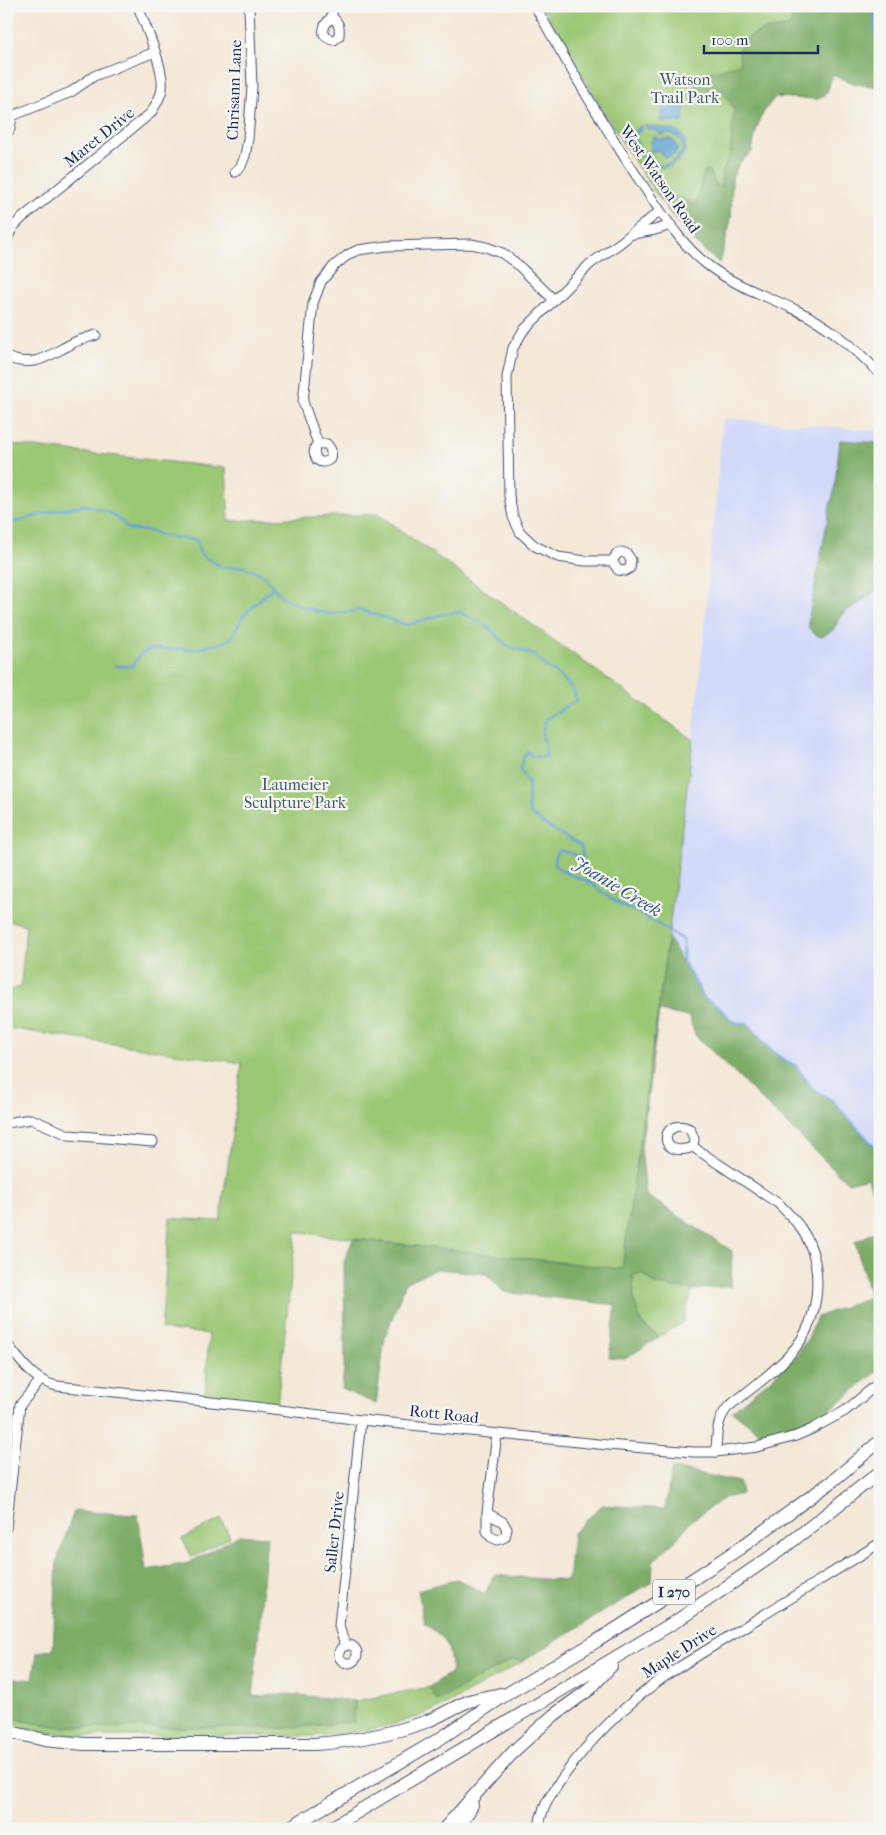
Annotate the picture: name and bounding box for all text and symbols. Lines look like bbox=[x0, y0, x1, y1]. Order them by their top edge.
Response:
scale bar bbox=[704, 22, 817, 54]
text: 100 m bbox=[711, 31, 749, 49]
street label: Chrisann Lane bbox=[223, 39, 245, 141]
park label: Watson Trail Park bbox=[651, 70, 720, 107]
street label: Maret Drive bbox=[60, 103, 138, 171]
street label: West Watson Road bbox=[615, 120, 705, 237]
park label: Laumeier Sculpture Park bbox=[244, 775, 347, 812]
water label: Joanie Creek bbox=[569, 852, 665, 922]
street label: Rott Road bbox=[408, 1401, 480, 1427]
street label: Saller Drive bbox=[320, 1490, 348, 1574]
road number: I 270 bbox=[653, 1580, 695, 1604]
street label: Maple Drive bbox=[638, 1620, 720, 1682]

